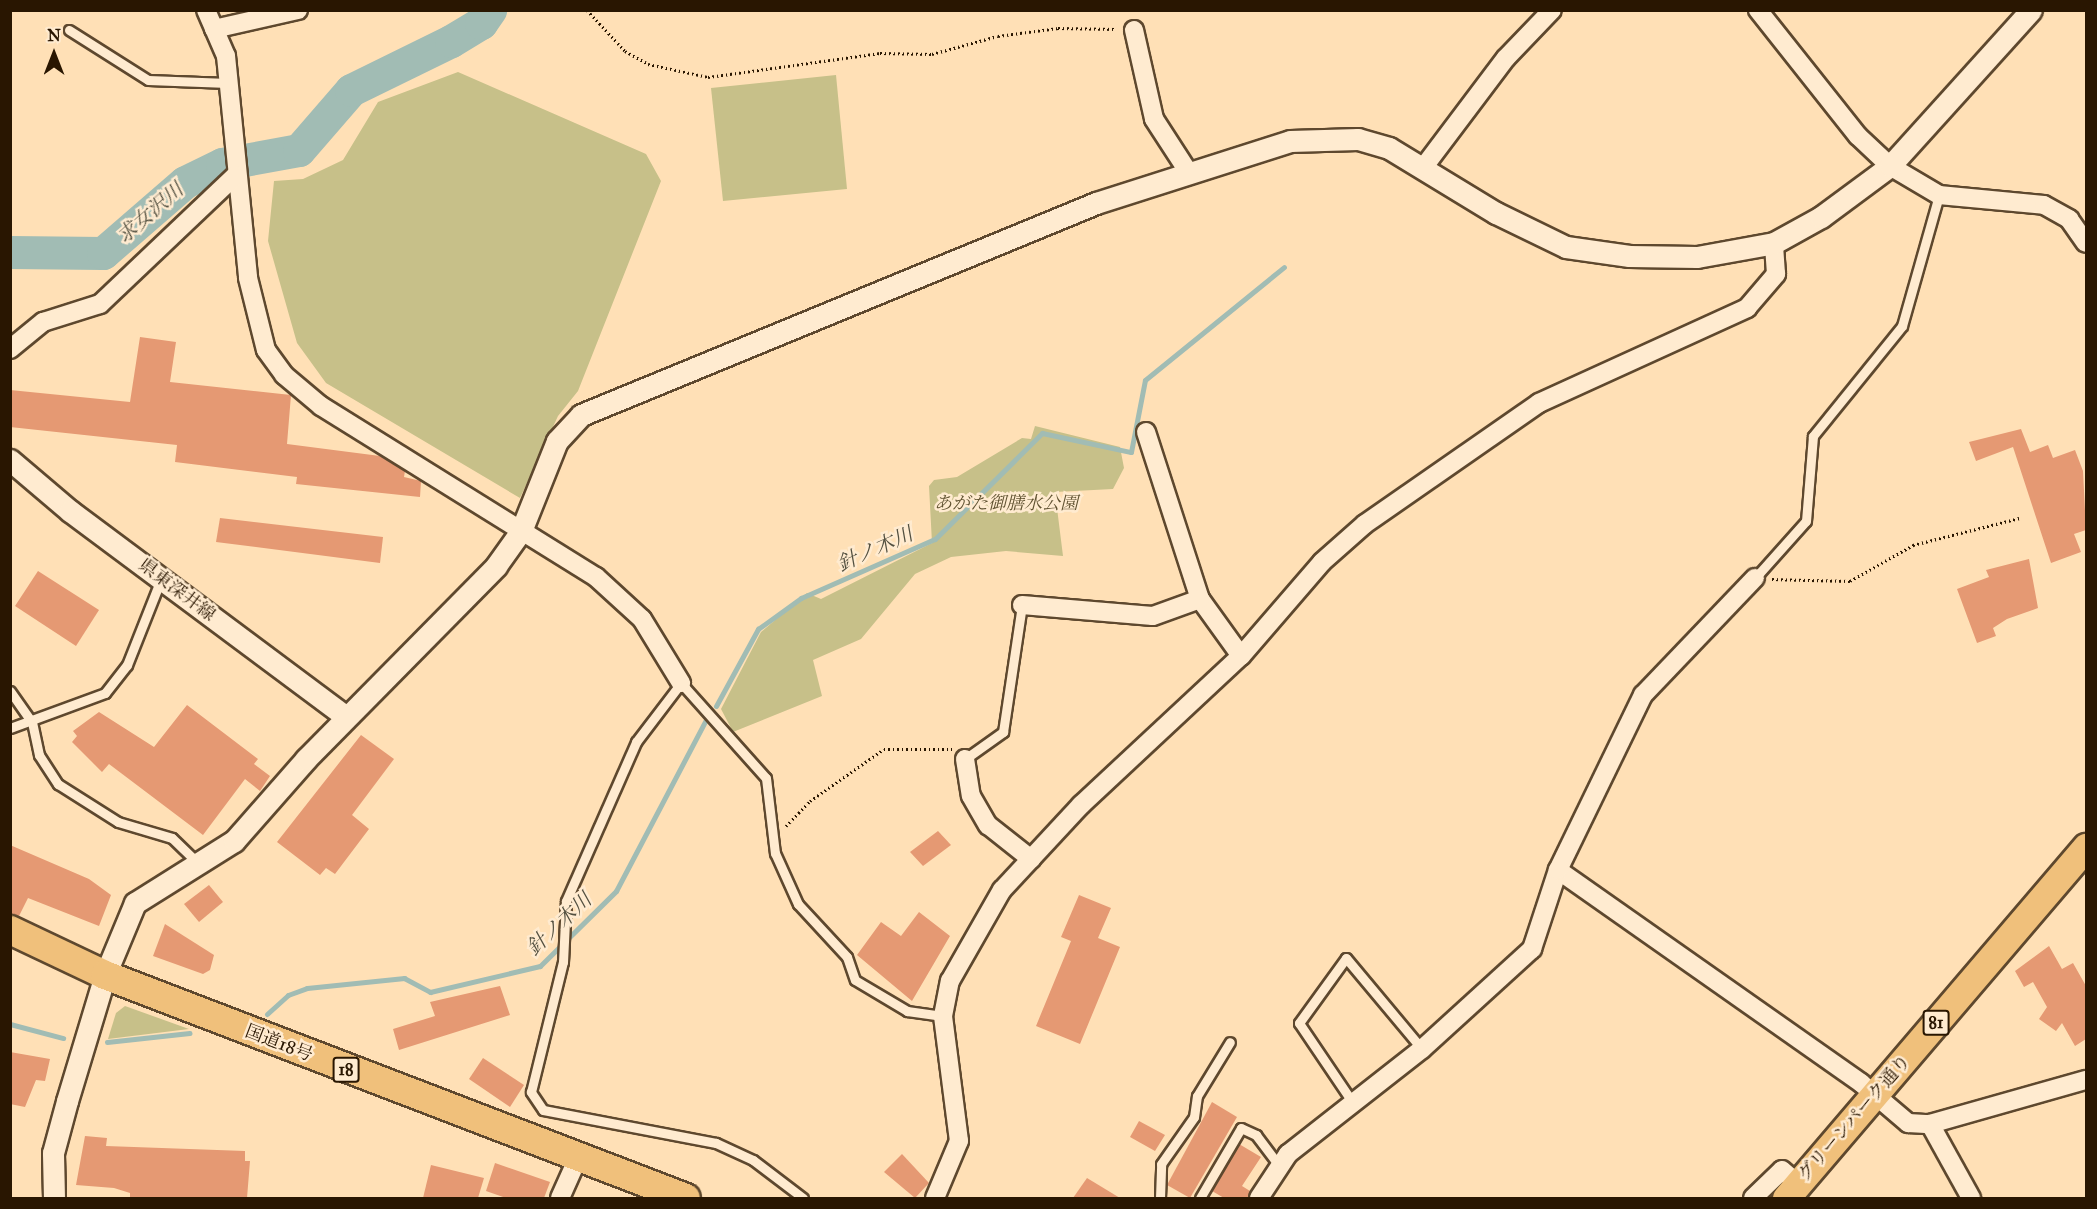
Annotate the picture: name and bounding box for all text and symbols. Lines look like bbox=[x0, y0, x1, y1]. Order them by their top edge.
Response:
north arrow bbox=[24, 24, 84, 84]
text: N bbox=[47, 26, 61, 45]
water label: 求女沢川 bbox=[112, 178, 188, 248]
park label: あがた御膳水公園 bbox=[934, 492, 1078, 514]
water label: 針ノ木川 bbox=[834, 522, 916, 576]
street label: 県東深井線 bbox=[135, 554, 219, 626]
water label: 針ノ木川 bbox=[522, 888, 596, 960]
road number: 81 bbox=[1922, 1010, 1950, 1036]
street label: 国道18号 bbox=[242, 1020, 316, 1066]
street label: グリーンパーク通り bbox=[1793, 1050, 1915, 1186]
road number: 18 bbox=[332, 1057, 360, 1083]

